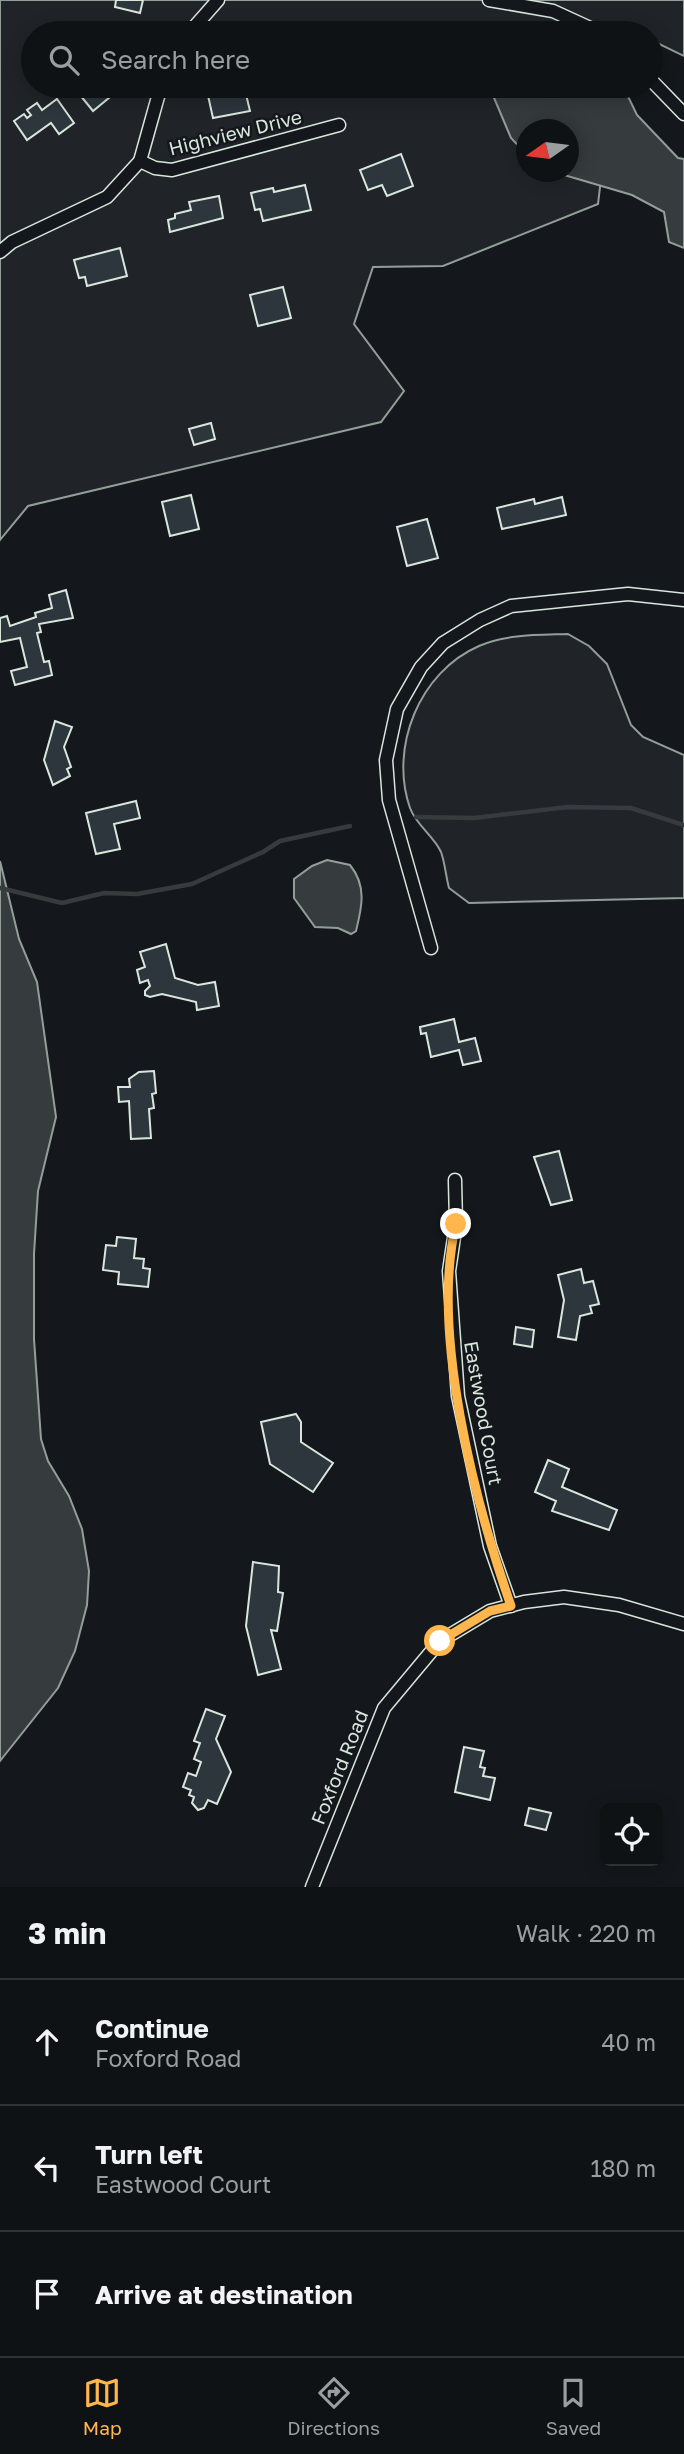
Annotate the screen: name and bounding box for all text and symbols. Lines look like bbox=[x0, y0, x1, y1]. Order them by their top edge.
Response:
search box bbox=[21, 21, 663, 98]
icon: search bbox=[45, 41, 83, 79]
text: Search here bbox=[101, 44, 250, 75]
street label: Highview Drive bbox=[166, 104, 304, 160]
north arrow bbox=[516, 119, 579, 182]
route end bbox=[440, 1208, 471, 1239]
street label: Eastwood Court bbox=[460, 1339, 508, 1487]
route start bbox=[424, 1625, 455, 1656]
street label: Foxford Road bbox=[306, 1707, 372, 1827]
map controls bbox=[600, 1803, 663, 1866]
button: locate bbox=[600, 1803, 663, 1866]
text: 3 min bbox=[28, 1915, 106, 1951]
text: Walk · 220 m bbox=[516, 1919, 656, 1947]
text: Continue bbox=[95, 2013, 209, 2044]
icon: ahead bbox=[28, 2023, 66, 2061]
text: 40 m bbox=[602, 2028, 656, 2056]
text: Foxford Road bbox=[95, 2044, 241, 2072]
text: Turn left bbox=[95, 2139, 203, 2170]
icon: left bbox=[28, 2149, 66, 2187]
text: 180 m bbox=[590, 2154, 656, 2182]
text: Eastwood Court bbox=[95, 2170, 271, 2198]
icon: arrive bbox=[28, 2275, 66, 2313]
text: Arrive at destination bbox=[95, 2279, 353, 2310]
tab: Map bbox=[83, 2374, 122, 2439]
tab: Directions bbox=[287, 2374, 380, 2439]
tab: Saved bbox=[546, 2374, 601, 2439]

